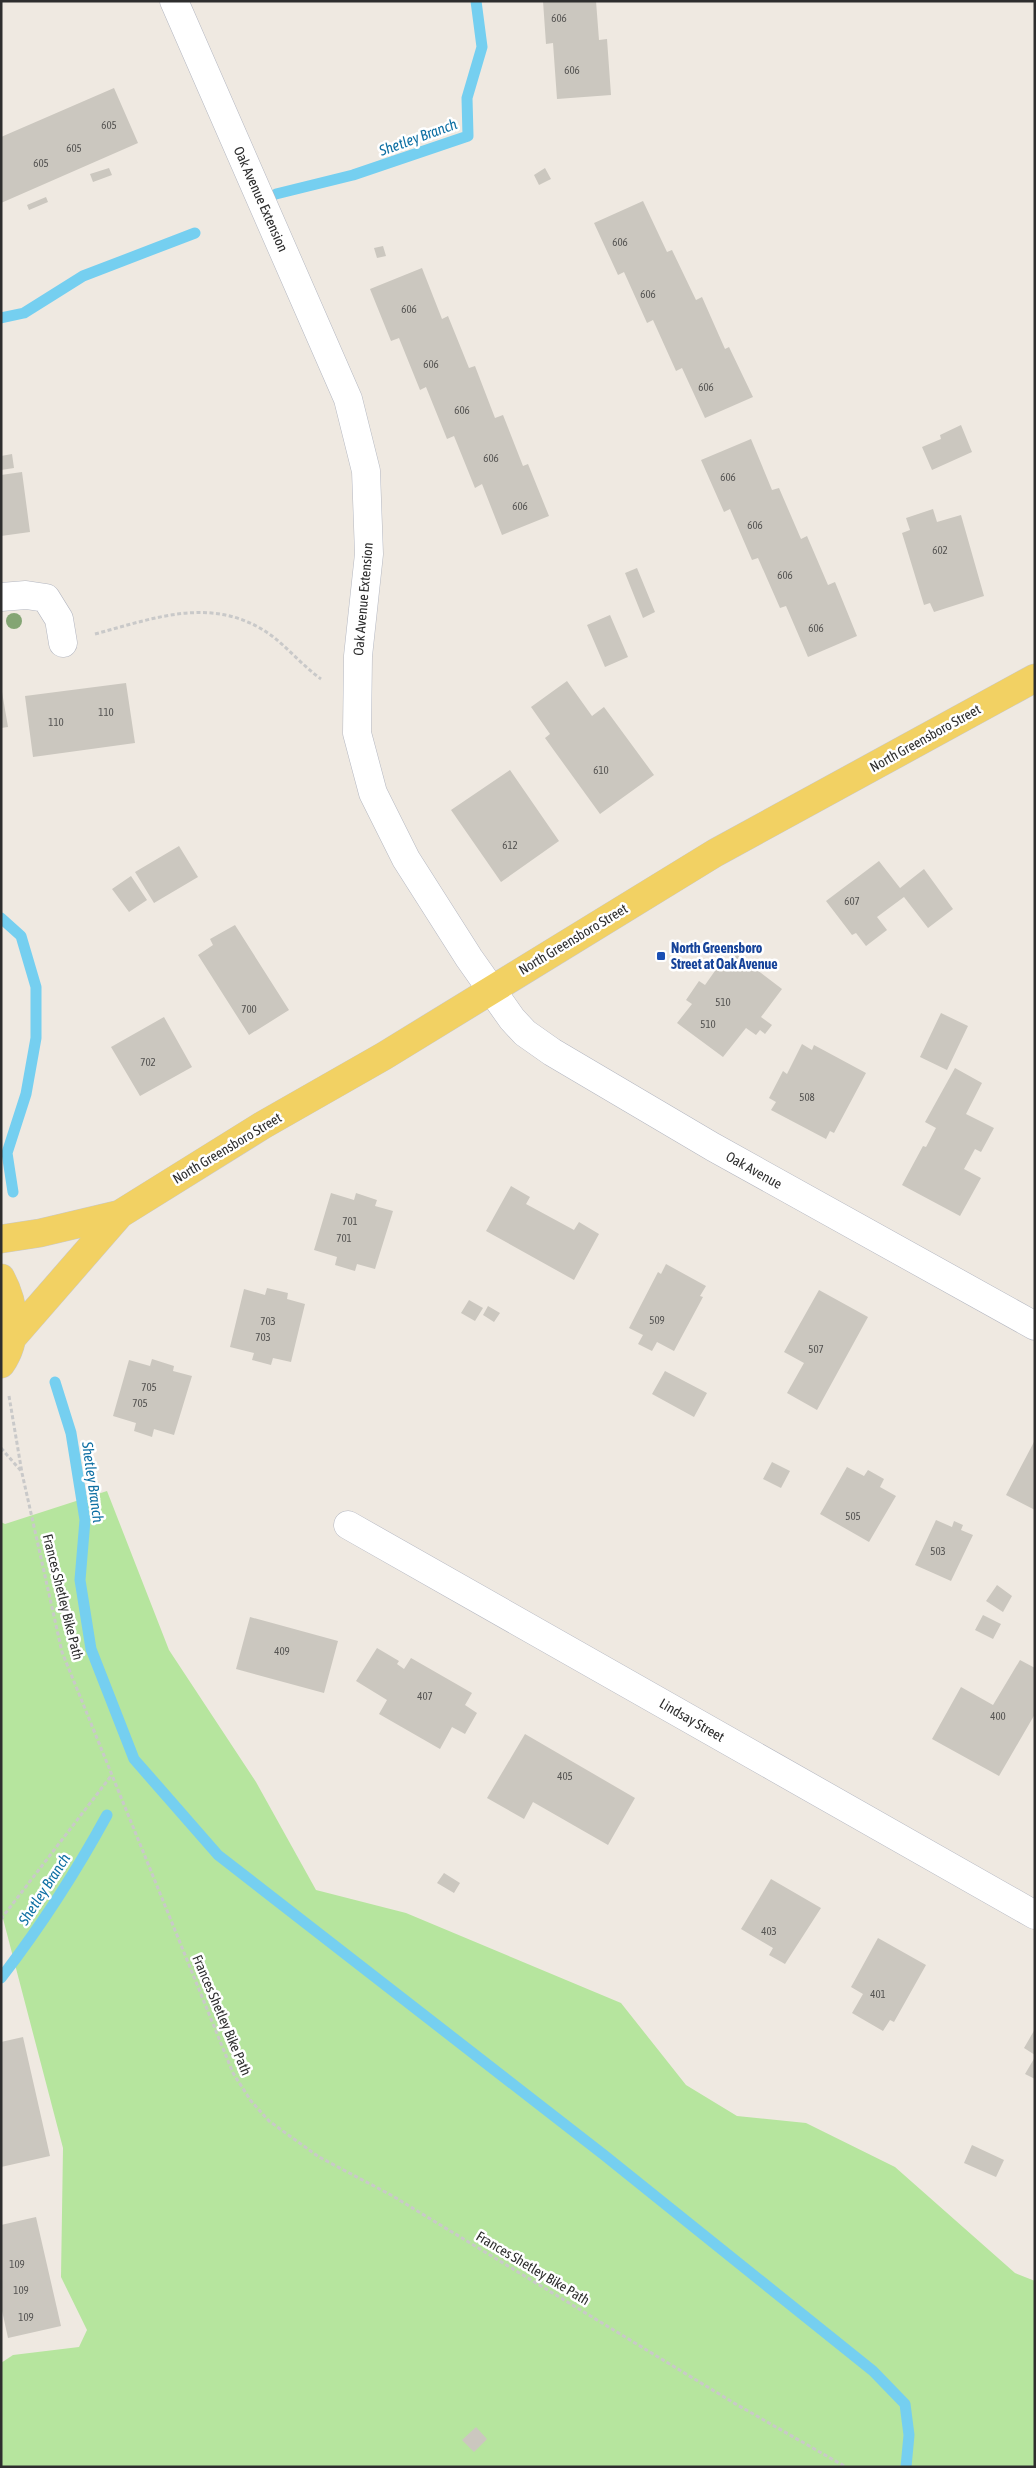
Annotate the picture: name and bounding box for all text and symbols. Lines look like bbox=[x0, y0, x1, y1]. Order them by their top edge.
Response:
house number: 606 bbox=[551, 12, 567, 24]
house number: 606 bbox=[564, 64, 580, 76]
water label: Shetley Branch bbox=[376, 115, 459, 159]
house number: 605 bbox=[101, 119, 117, 131]
house number: 605 bbox=[66, 142, 82, 154]
street label: Oak Avenue Extension bbox=[231, 144, 291, 254]
house number: 605 bbox=[33, 157, 49, 169]
house number: 606 bbox=[612, 236, 628, 248]
house number: 606 bbox=[640, 288, 656, 300]
house number: 606 bbox=[401, 303, 417, 315]
house number: 606 bbox=[423, 358, 439, 370]
house number: 606 bbox=[698, 381, 714, 393]
house number: 606 bbox=[454, 404, 470, 416]
house number: 606 bbox=[483, 452, 499, 464]
house number: 606 bbox=[720, 471, 736, 483]
house number: 606 bbox=[512, 500, 528, 512]
house number: 606 bbox=[747, 519, 763, 531]
street label: Oak Avenue Extension bbox=[350, 542, 376, 656]
house number: 602 bbox=[932, 544, 948, 556]
house number: 606 bbox=[777, 569, 793, 581]
house number: 606 bbox=[808, 622, 824, 634]
street label: North Greensboro Street bbox=[867, 701, 983, 775]
house number: 110 bbox=[98, 706, 114, 718]
house number: 110 bbox=[48, 716, 64, 728]
house number: 610 bbox=[593, 764, 609, 776]
house number: 612 bbox=[502, 839, 518, 851]
house number: 607 bbox=[844, 895, 860, 907]
street label: North Greensboro Street bbox=[516, 900, 630, 978]
place label: North Greensboro Street at Oak Avenue bbox=[671, 940, 778, 972]
marker: North Greensboro Street at Oak Avenue bbox=[655, 950, 667, 962]
house number: 510 bbox=[715, 996, 731, 1008]
house number: 700 bbox=[241, 1003, 257, 1015]
house number: 510 bbox=[700, 1018, 716, 1030]
house number: 702 bbox=[140, 1056, 156, 1068]
house number: 508 bbox=[799, 1091, 815, 1103]
street label: North Greensboro Street bbox=[170, 1109, 284, 1187]
street label: Oak Avenue bbox=[723, 1148, 785, 1192]
house number: 701 bbox=[342, 1215, 358, 1227]
house number: 701 bbox=[336, 1232, 352, 1244]
house number: 509 bbox=[649, 1314, 665, 1326]
house number: 703 bbox=[260, 1315, 276, 1327]
house number: 703 bbox=[255, 1331, 271, 1343]
house number: 507 bbox=[808, 1343, 824, 1355]
house number: 705 bbox=[141, 1381, 157, 1393]
house number: 705 bbox=[132, 1397, 148, 1409]
water label: Shetley Branch bbox=[79, 1439, 107, 1524]
house number: 505 bbox=[845, 1510, 861, 1522]
street label: Frances Shetley Bike Path bbox=[40, 1532, 86, 1662]
house number: 503 bbox=[930, 1545, 946, 1557]
house number: 409 bbox=[274, 1645, 290, 1657]
house number: 407 bbox=[417, 1690, 433, 1702]
street label: Lindsay Street bbox=[657, 1695, 727, 1745]
house number: 400 bbox=[990, 1710, 1006, 1722]
house number: 405 bbox=[557, 1770, 573, 1782]
water label: Shetley Branch bbox=[14, 1850, 73, 1929]
house number: 403 bbox=[761, 1925, 777, 1937]
street label: Frances Shetley Bike Path bbox=[189, 1952, 255, 2078]
house number: 401 bbox=[870, 1988, 886, 2000]
street label: Frances Shetley Bike Path bbox=[473, 2228, 593, 2308]
house number: 109 bbox=[9, 2258, 25, 2270]
house number: 109 bbox=[13, 2284, 29, 2296]
house number: 109 bbox=[18, 2311, 34, 2323]

